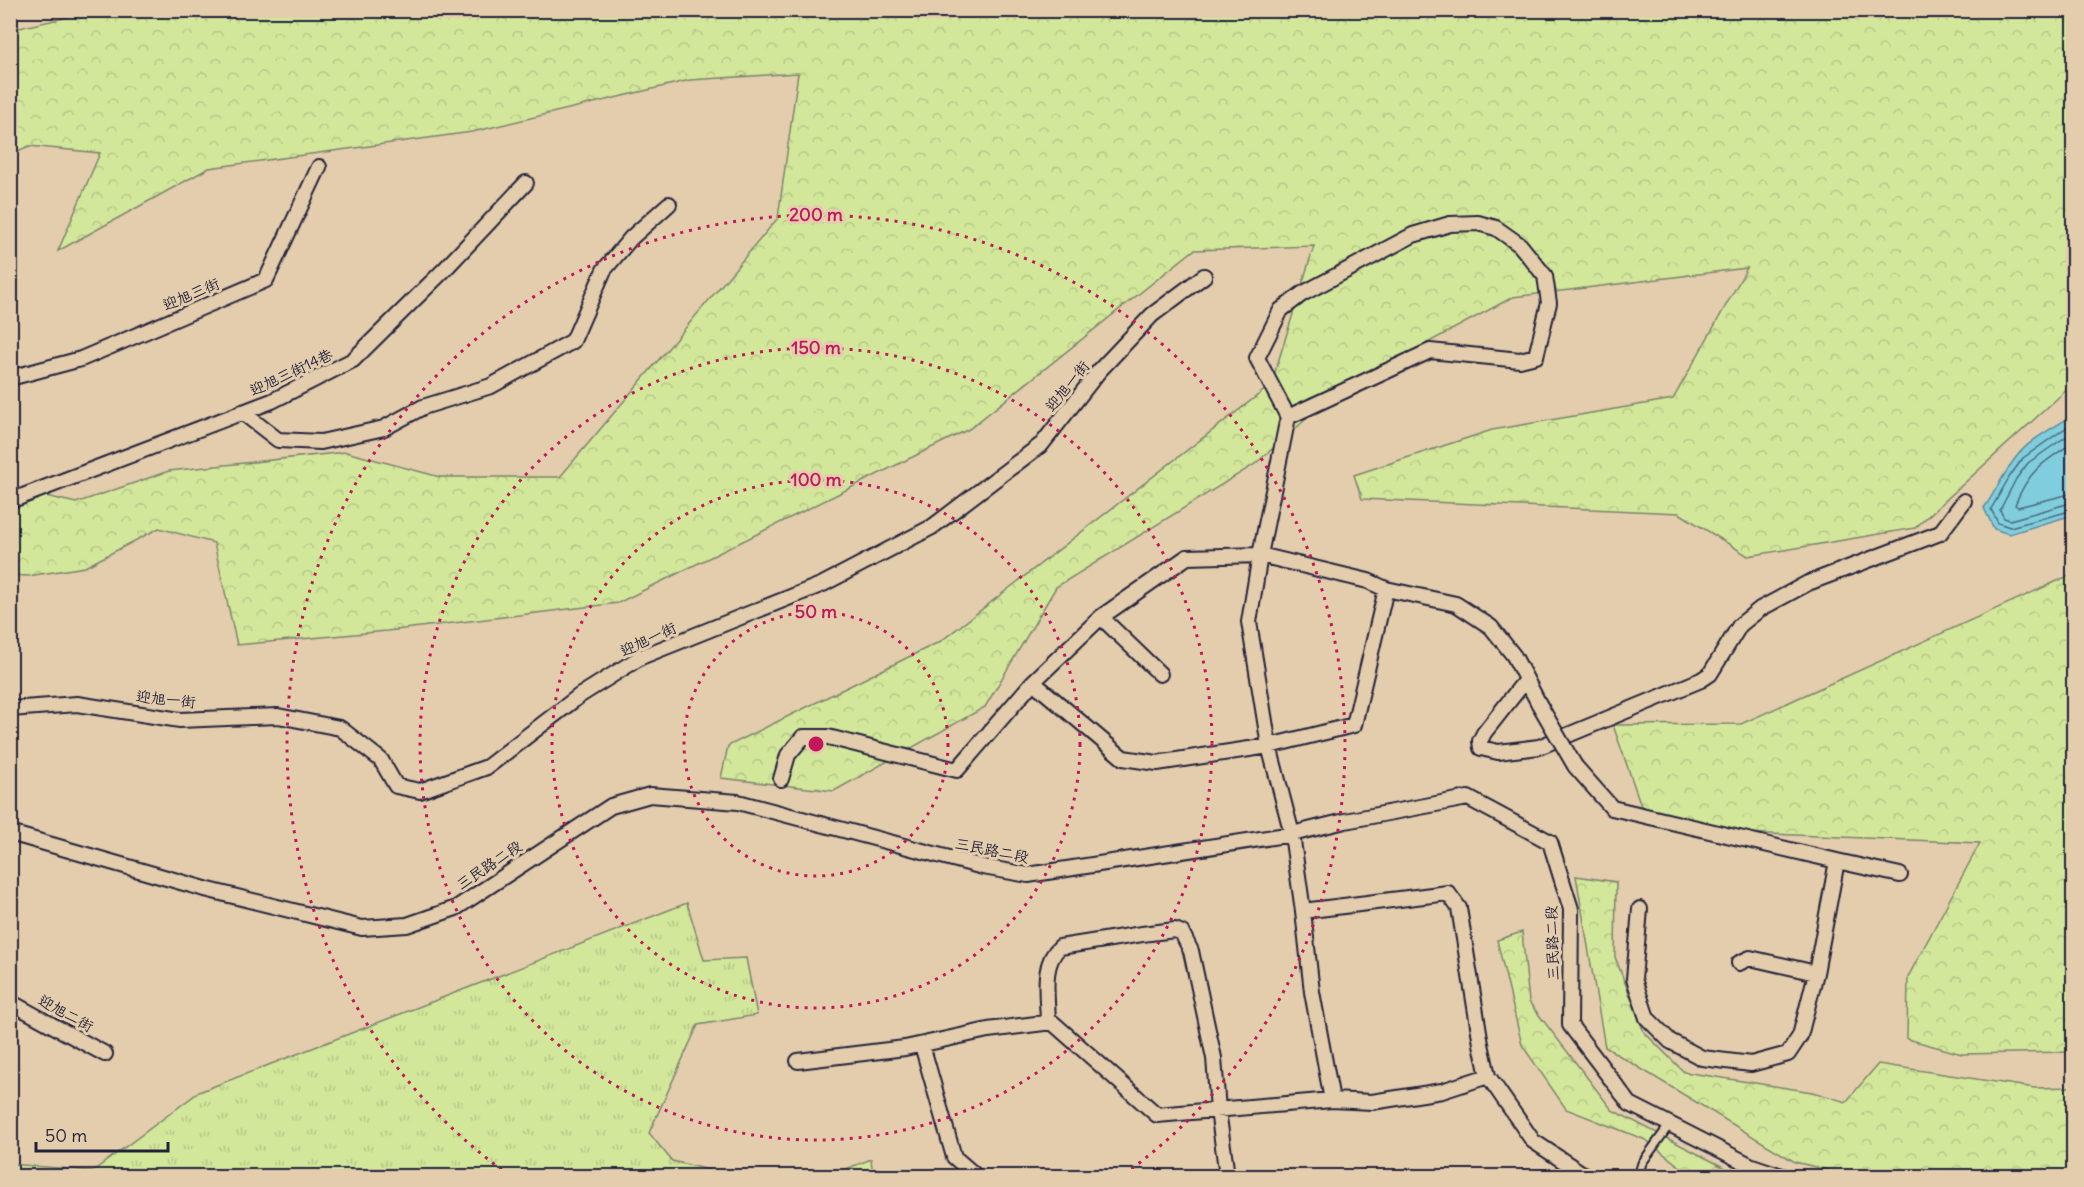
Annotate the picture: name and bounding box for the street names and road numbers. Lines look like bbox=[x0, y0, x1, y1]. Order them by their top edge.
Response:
street label: 迎旭三街 bbox=[160, 274, 222, 314]
street label: 迎旭三街14巷 bbox=[246, 344, 336, 400]
street label: 迎旭一街 bbox=[1041, 357, 1093, 415]
street label: 迎旭一街 bbox=[617, 618, 679, 660]
street label: 迎旭一街 bbox=[135, 686, 197, 712]
street label: 三民路二段 bbox=[953, 834, 1031, 866]
street label: 三民路二段 bbox=[453, 836, 525, 894]
street label: 三民路二段 bbox=[1541, 905, 1563, 981]
street label: 迎旭二街 bbox=[35, 990, 97, 1036]

